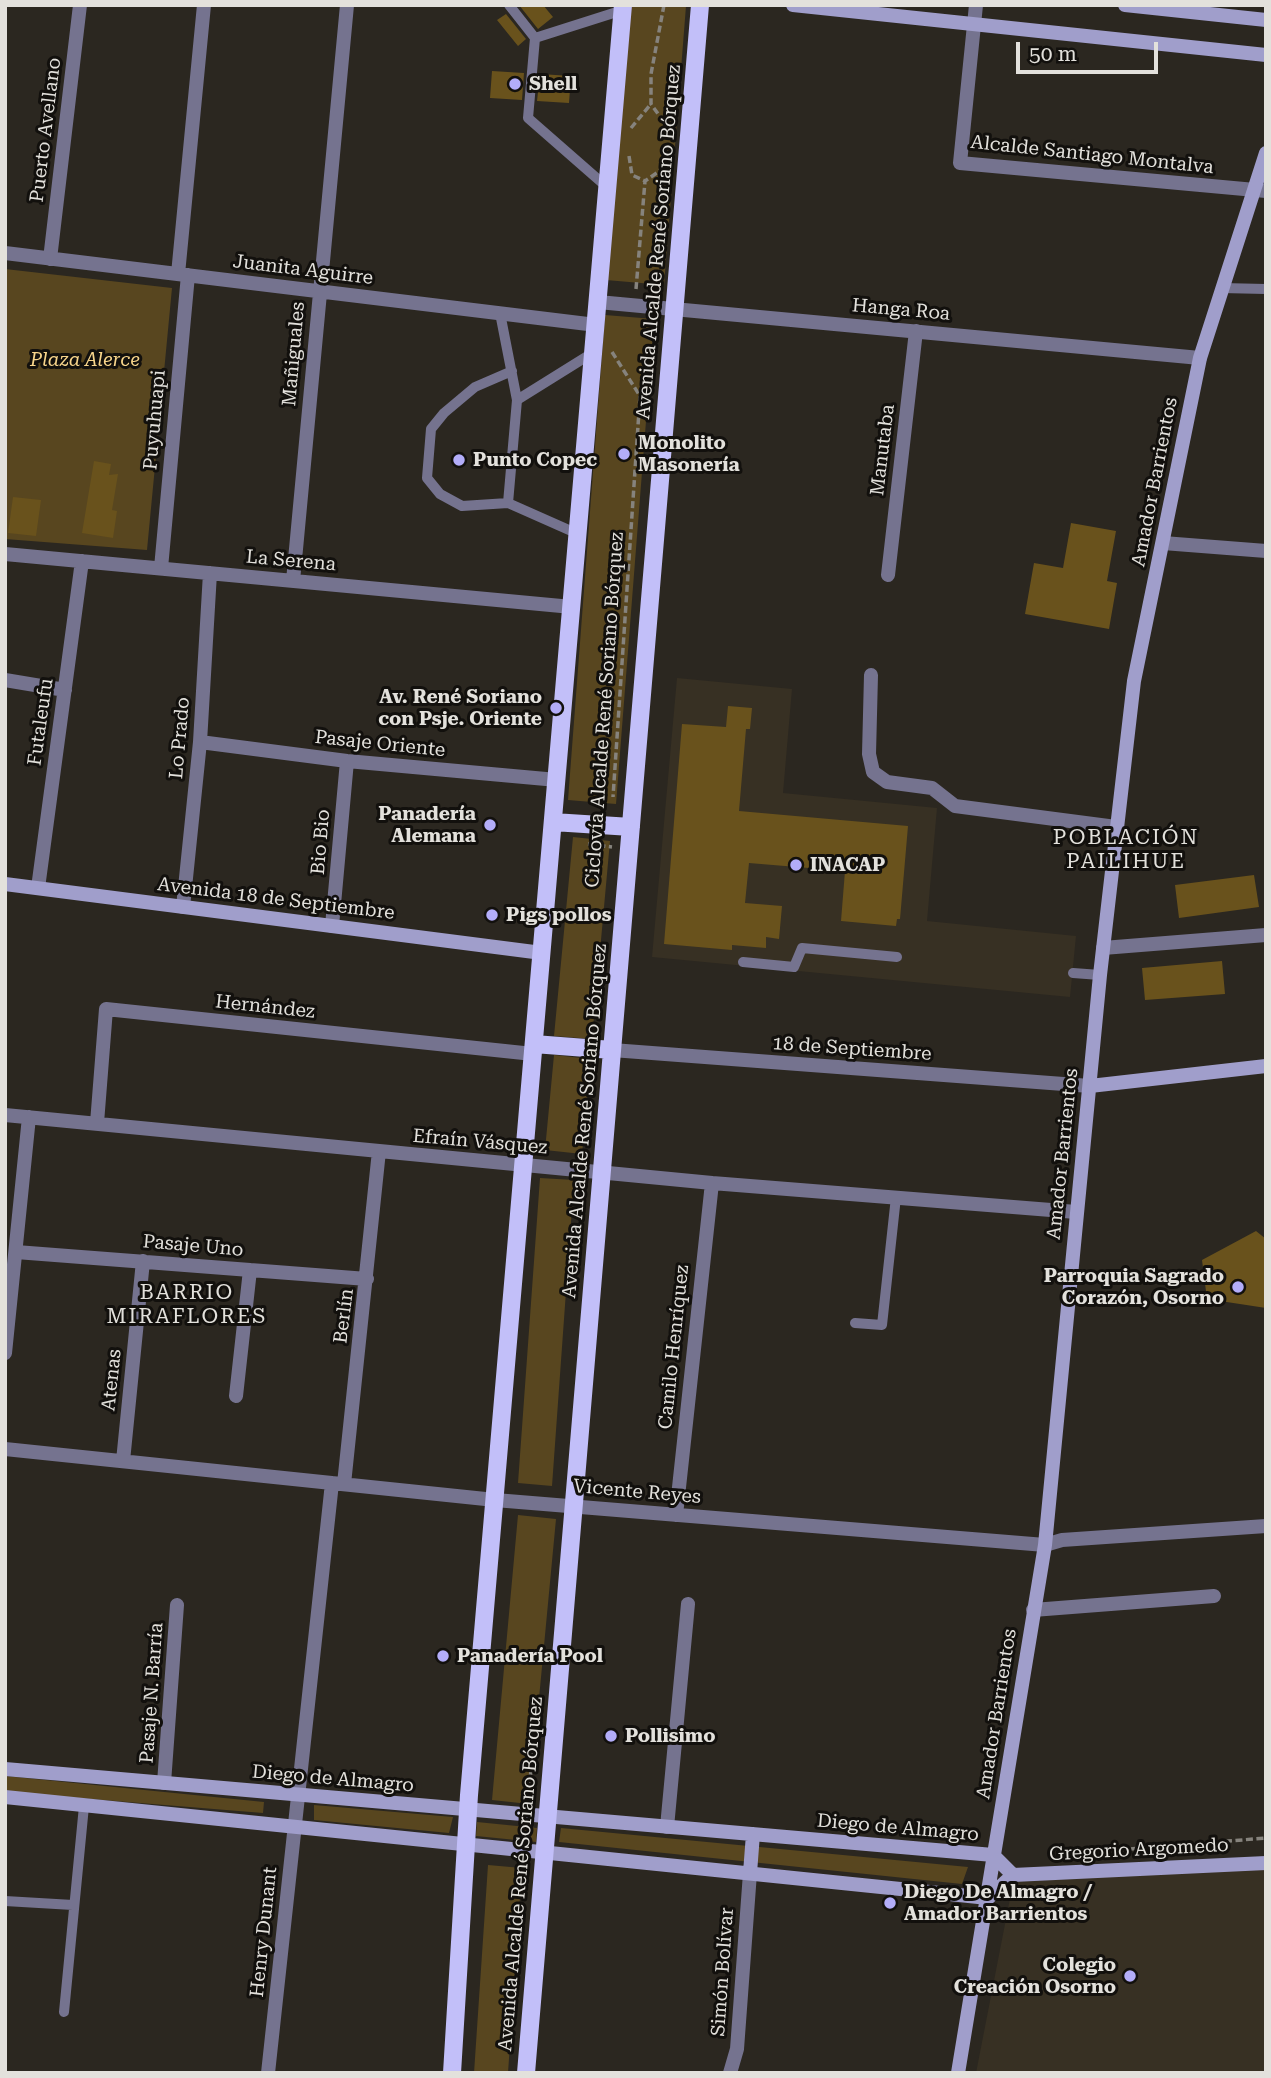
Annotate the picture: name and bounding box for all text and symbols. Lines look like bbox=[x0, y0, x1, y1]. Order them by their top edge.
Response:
scale bar bbox=[1019, 28, 1161, 72]
text: 50 m bbox=[1029, 42, 1077, 66]
street label: Puerto Avellano bbox=[26, 56, 66, 204]
street label: Avenida Alcalde René Soriano Bórquez bbox=[632, 64, 686, 420]
place label: Shell bbox=[529, 73, 577, 95]
marker: Shell bbox=[507, 76, 523, 92]
street label: Alcalde Santiago Montalva bbox=[969, 131, 1215, 179]
street label: Juanita Aguirre bbox=[232, 250, 374, 290]
street label: Hanga Roa bbox=[851, 294, 951, 326]
street label: Mañiguales bbox=[278, 301, 310, 407]
park label: Plaza Alerce bbox=[30, 349, 140, 371]
street label: Puyuhuapi bbox=[139, 369, 171, 471]
street label: Amador Barrientos bbox=[1127, 395, 1183, 569]
street label: Manutaba bbox=[866, 403, 900, 497]
place label: Monolito Masonería bbox=[638, 432, 740, 476]
marker: Monolito Masonería bbox=[616, 446, 632, 462]
place label: Punto Copec bbox=[473, 449, 597, 471]
marker: Punto Copec bbox=[451, 452, 467, 468]
street label: Ciclovía Alcalde René Soriano Bórquez bbox=[581, 531, 629, 889]
street label: La Serena bbox=[245, 546, 337, 576]
street label: Futaleufu bbox=[24, 677, 58, 767]
place label: Av. René Soriano con Psje. Oriente bbox=[378, 686, 542, 730]
street label: Lo Prado bbox=[165, 696, 195, 780]
marker: Av. René Soriano con Psje. Oriente bbox=[548, 700, 564, 716]
street label: Pasaje Oriente bbox=[314, 726, 446, 762]
place label: Panadería Alemana bbox=[378, 803, 476, 847]
street label: Bio Bio bbox=[307, 808, 335, 876]
marker: Panadería Alemana bbox=[482, 817, 498, 833]
district label: POBLACIÓN PAILIHUE bbox=[1054, 825, 1198, 875]
place label: INACAP bbox=[810, 854, 885, 876]
marker: INACAP bbox=[788, 857, 804, 873]
street label: Avenida 18 de Septiembre bbox=[156, 873, 396, 925]
place label: Pigs pollos bbox=[506, 904, 612, 926]
marker: Pigs pollos bbox=[484, 907, 500, 923]
street label: Avenida Alcalde René Soriano Bórquez bbox=[558, 943, 612, 1299]
street label: Hernández bbox=[214, 990, 316, 1024]
street label: 18 de Septiembre bbox=[772, 1032, 932, 1066]
street label: Amador Barrientos bbox=[1043, 1067, 1083, 1241]
street label: Efraín Vásquez bbox=[412, 1125, 548, 1159]
street label: Pasaje Uno bbox=[142, 1230, 244, 1262]
street label: Camilo Henríquez bbox=[654, 1264, 694, 1430]
place label: Parroquia Sagrado Corazón, Osorno bbox=[1044, 1265, 1224, 1309]
marker: Parroquia Sagrado Corazón, Osorno bbox=[1230, 1279, 1246, 1295]
district label: BARRIO MIRAFLORES bbox=[108, 1280, 266, 1330]
street label: Berlín bbox=[329, 1287, 359, 1345]
street label: Atenas bbox=[97, 1348, 127, 1412]
street label: Vicente Reyes bbox=[572, 1475, 702, 1509]
street label: Pasaje N. Barría bbox=[136, 1622, 168, 1764]
street label: Amador Barrientos bbox=[972, 1627, 1022, 1801]
place label: Panadería Pool bbox=[457, 1645, 603, 1667]
marker: Panadería Pool bbox=[435, 1648, 451, 1664]
street label: Avenida Alcalde René Soriano Bórquez bbox=[494, 1696, 548, 2052]
place label: Pollisimo bbox=[625, 1725, 715, 1747]
marker: Pollisimo bbox=[603, 1728, 619, 1744]
street label: Diego de Almagro bbox=[251, 1761, 415, 1797]
street label: Diego de Almagro bbox=[816, 1810, 980, 1846]
street label: Gregorio Argomedo bbox=[1049, 1834, 1229, 1866]
street label: Henry Dunant bbox=[246, 1866, 282, 1998]
place label: Diego De Almagro / Amador Barrientos bbox=[904, 1881, 1092, 1925]
marker: Diego De Almagro / Amador Barrientos bbox=[882, 1895, 898, 1911]
street label: Simón Bolívar bbox=[707, 1907, 739, 2037]
place label: Colegio Creación Osorno bbox=[954, 1954, 1116, 1998]
marker: Colegio Creación Osorno bbox=[1122, 1968, 1138, 1984]

